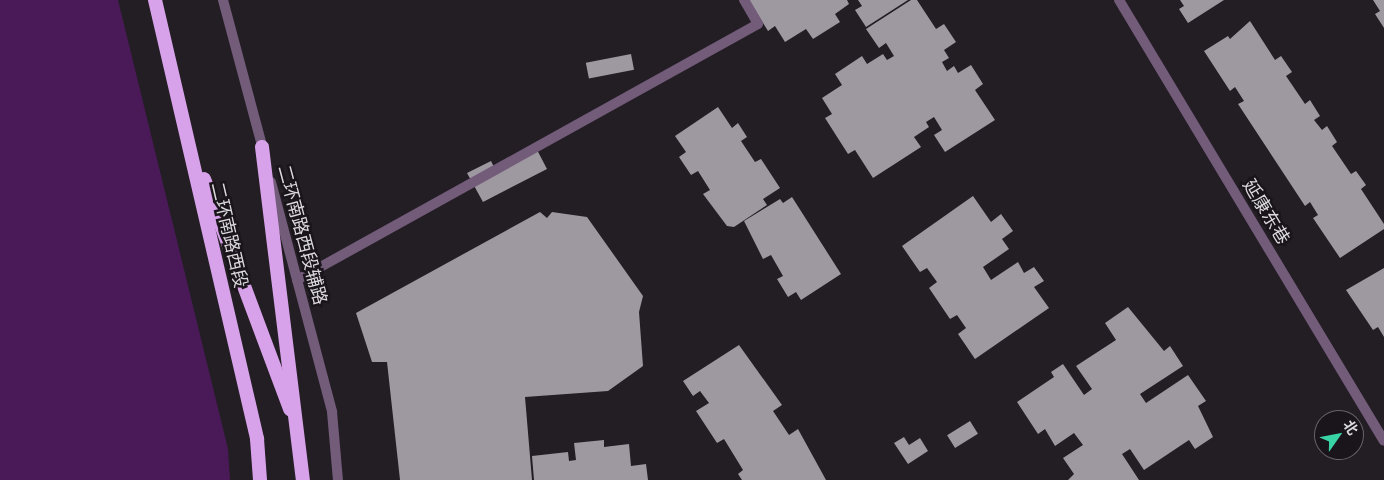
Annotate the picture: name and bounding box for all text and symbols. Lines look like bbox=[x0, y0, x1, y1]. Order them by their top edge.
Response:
street label: 二环南路西段辅路 bbox=[273, 163, 331, 307]
street label: 延康东巷 bbox=[1238, 176, 1294, 248]
street label: 二环南路西段 bbox=[206, 180, 252, 290]
north arrow bbox=[1314, 410, 1364, 460]
text: 北 bbox=[1339, 417, 1362, 438]

